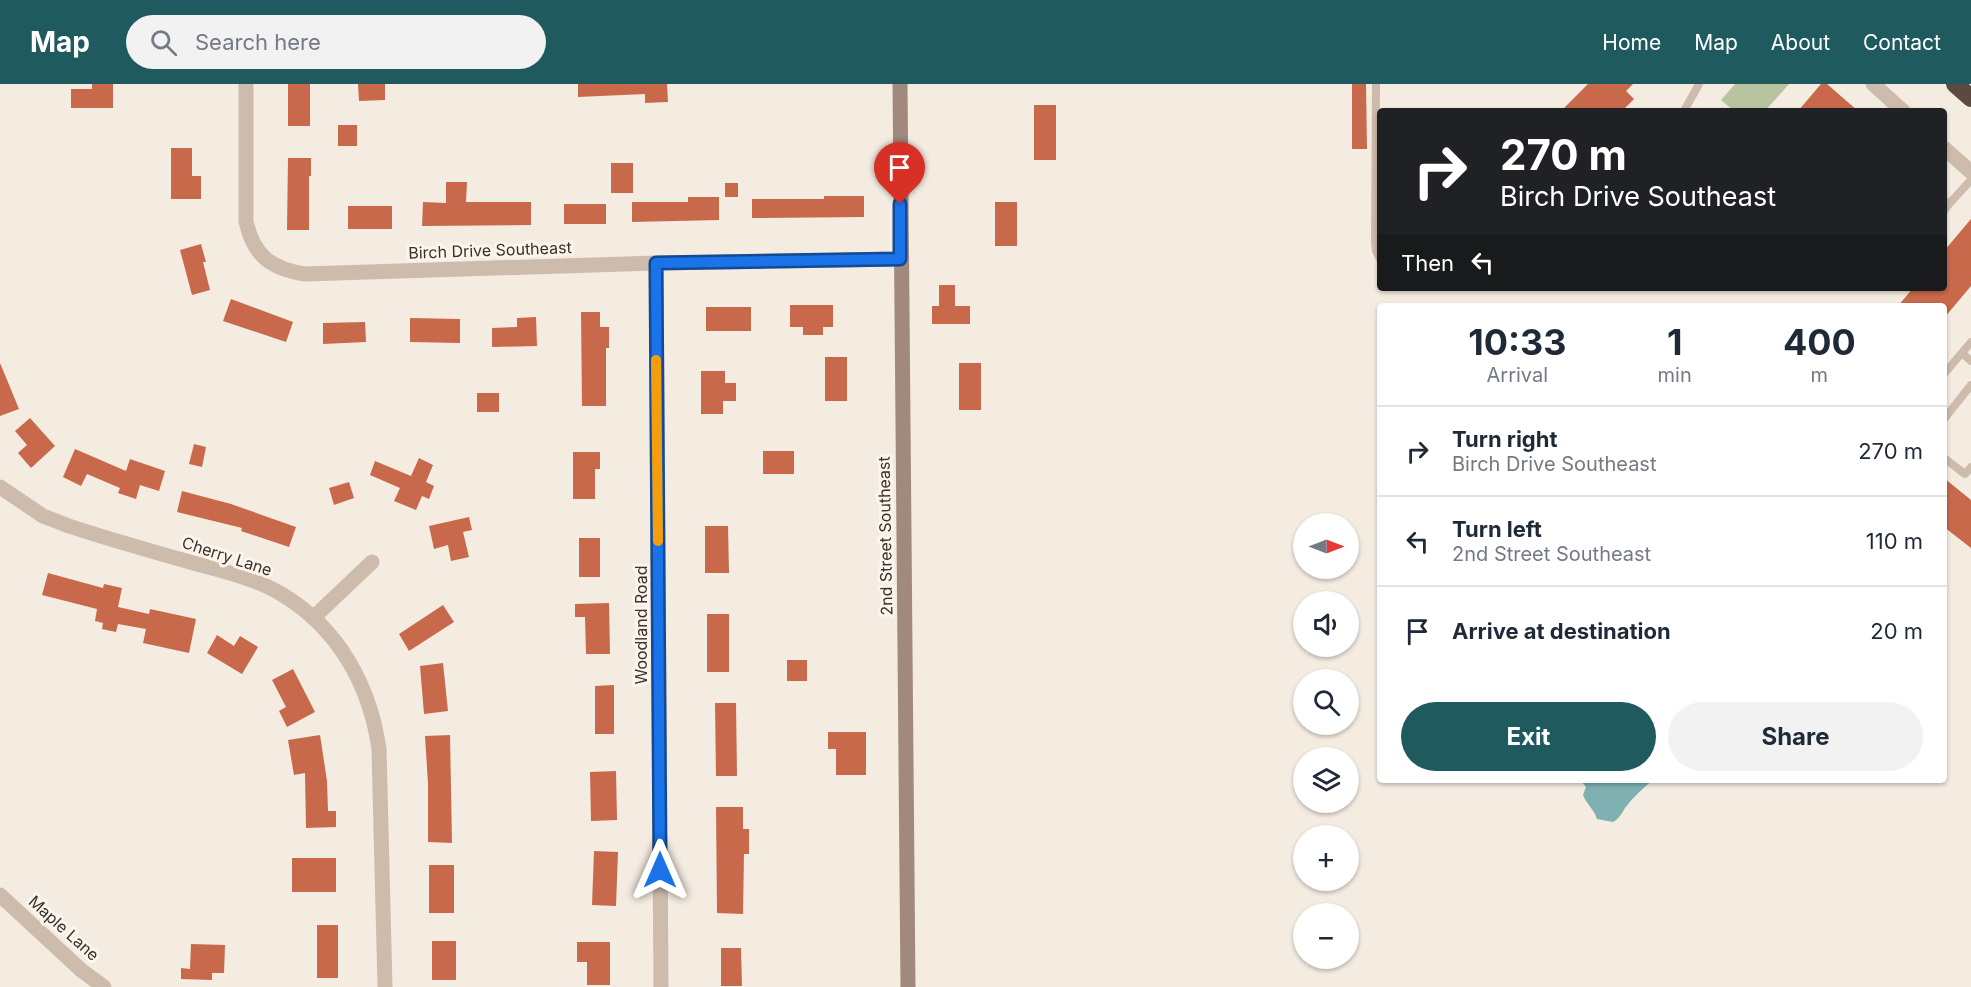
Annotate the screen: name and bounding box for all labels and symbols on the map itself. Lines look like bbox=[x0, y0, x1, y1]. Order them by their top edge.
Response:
pin bbox=[874, 142, 925, 204]
street label: Birch Drive Southeast bbox=[408, 237, 572, 263]
street label: 2nd Street Southeast bbox=[874, 456, 896, 616]
north arrow bbox=[1293, 513, 1359, 579]
street label: Cherry Lane bbox=[180, 532, 274, 580]
street label: Woodland Road bbox=[631, 565, 651, 685]
position arrow bbox=[628, 838, 692, 902]
street label: Maple Lane bbox=[25, 891, 103, 965]

